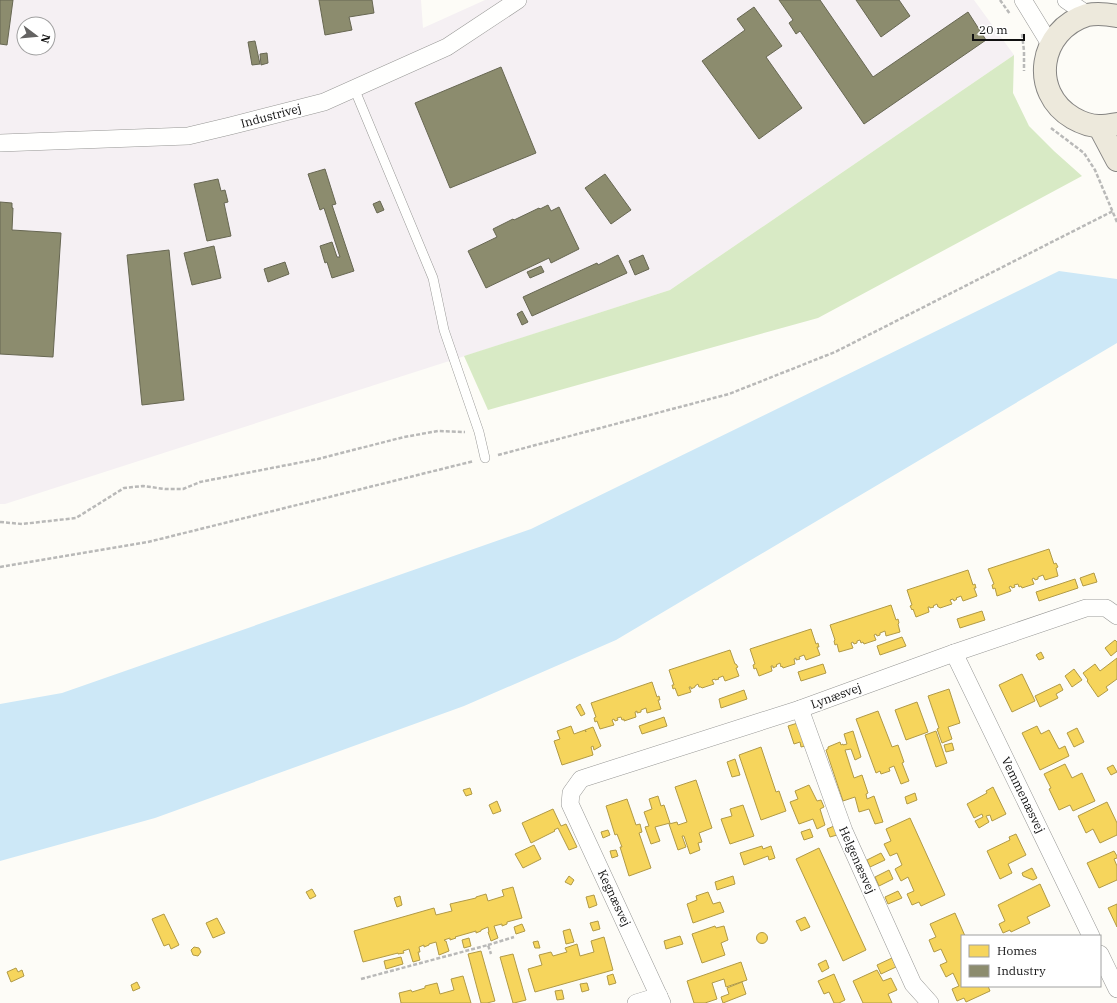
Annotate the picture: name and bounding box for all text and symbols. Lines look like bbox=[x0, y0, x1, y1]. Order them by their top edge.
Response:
north arrow bbox=[16, 16, 56, 56]
scale bar bbox=[973, 16, 1024, 42]
text: 20 m bbox=[979, 22, 1008, 37]
text: N bbox=[38, 33, 54, 45]
street label: Industrivej bbox=[239, 100, 303, 131]
street label: Lynæsvej bbox=[808, 679, 863, 712]
street label: Vemmenæsvej bbox=[999, 754, 1048, 835]
street label: Helgenæsvej bbox=[836, 824, 879, 896]
street label: Kegnæsvej bbox=[595, 867, 634, 929]
legend bbox=[961, 935, 1101, 987]
text: Homes bbox=[997, 943, 1037, 958]
text: Industry bbox=[997, 963, 1046, 978]

